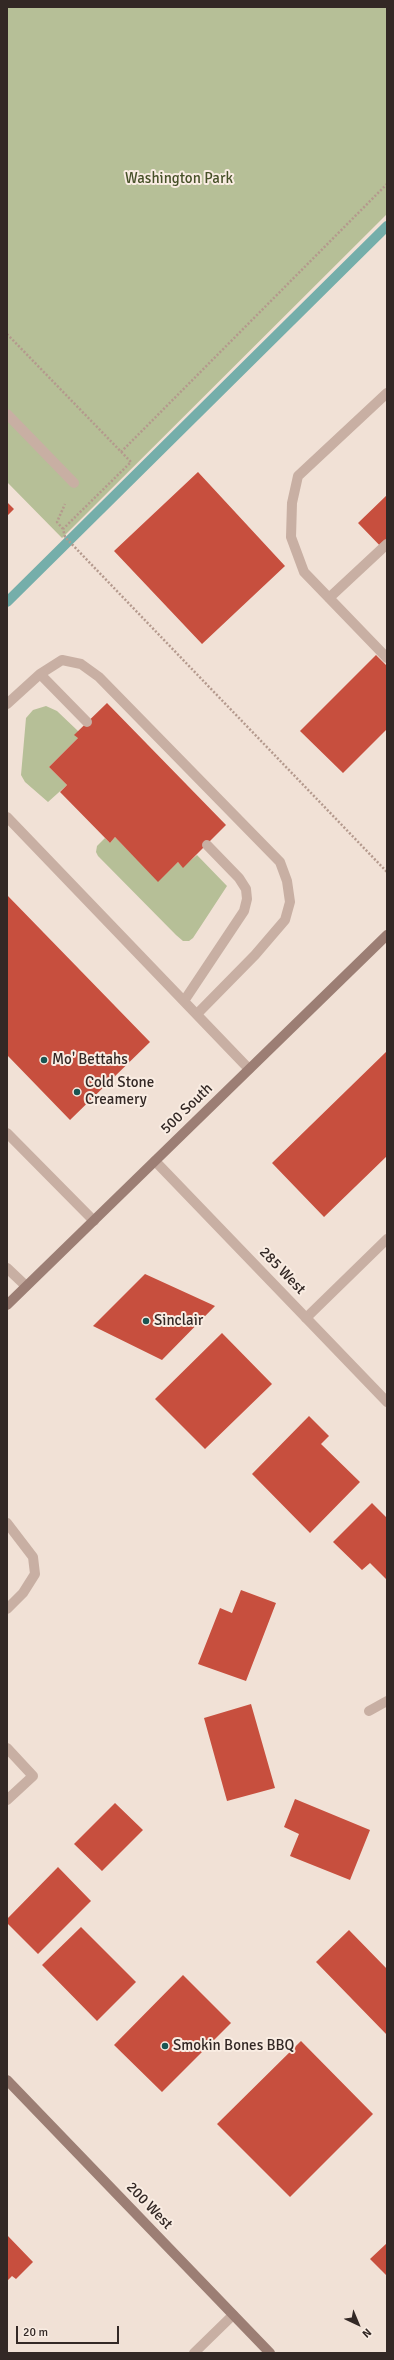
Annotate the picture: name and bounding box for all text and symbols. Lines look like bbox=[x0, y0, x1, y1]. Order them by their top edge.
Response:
park label: Washington Park bbox=[125, 170, 233, 188]
place label: Mo' Bettahs bbox=[52, 1051, 128, 1069]
marker: Mo' Bettahs bbox=[39, 1055, 49, 1065]
place label: Cold Stone Creamery bbox=[85, 1074, 154, 1109]
street label: 500 South bbox=[157, 1080, 217, 1138]
marker: Cold Stone Creamery bbox=[72, 1087, 82, 1097]
street label: 285 West bbox=[255, 1243, 309, 1299]
place label: Sinclair bbox=[154, 1312, 203, 1330]
marker: Sinclair bbox=[141, 1316, 151, 1326]
place label: Smokin Bones BBQ bbox=[173, 2037, 294, 2055]
marker: Smokin Bones BBQ bbox=[160, 2041, 170, 2051]
street label: 200 West bbox=[122, 2178, 176, 2234]
north arrow bbox=[338, 2304, 378, 2344]
scale bar bbox=[18, 2318, 121, 2344]
text: 20 m bbox=[23, 2325, 48, 2340]
text: N bbox=[359, 2326, 374, 2340]

